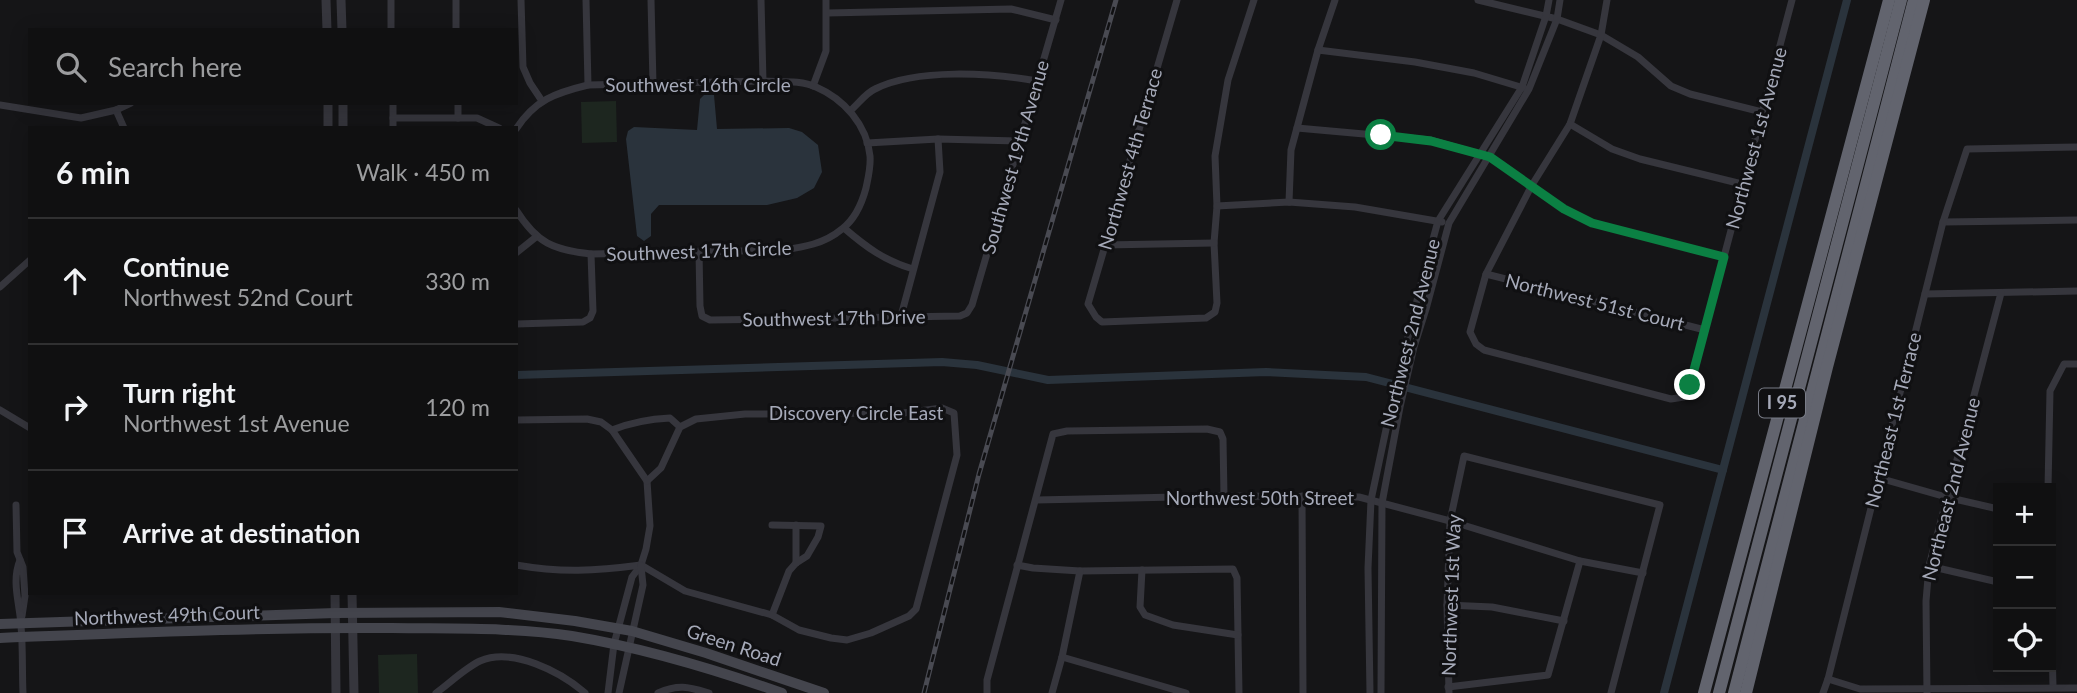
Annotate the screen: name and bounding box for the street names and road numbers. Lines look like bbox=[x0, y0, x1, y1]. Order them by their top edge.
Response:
street label: Northwest 1st Avenue bbox=[1720, 44, 1791, 231]
street label: Southwest 19th Avenue bbox=[976, 57, 1053, 256]
street label: Northwest 4th Terrace bbox=[1093, 65, 1166, 252]
street label: Southwest 16th Circle bbox=[605, 73, 791, 96]
street label: Southwest 17th Circle bbox=[606, 236, 792, 265]
street label: Northwest 2nd Avenue bbox=[1375, 236, 1444, 429]
street label: Northwest 51st Court bbox=[1503, 268, 1687, 335]
street label: Southwest 17th Drive bbox=[742, 304, 926, 331]
street label: Northeast 1st Terrace bbox=[1860, 330, 1925, 510]
road number: I 95 bbox=[1759, 388, 1805, 418]
street label: Northeast 2nd Avenue bbox=[1917, 395, 1984, 583]
street label: Discovery Circle East bbox=[769, 401, 944, 424]
street label: Northwest 50th Street bbox=[1166, 486, 1354, 509]
street label: Northwest 1st Way bbox=[1436, 513, 1465, 676]
street label: Northwest 49th Court bbox=[74, 600, 260, 629]
street label: Green Road bbox=[684, 618, 784, 671]

